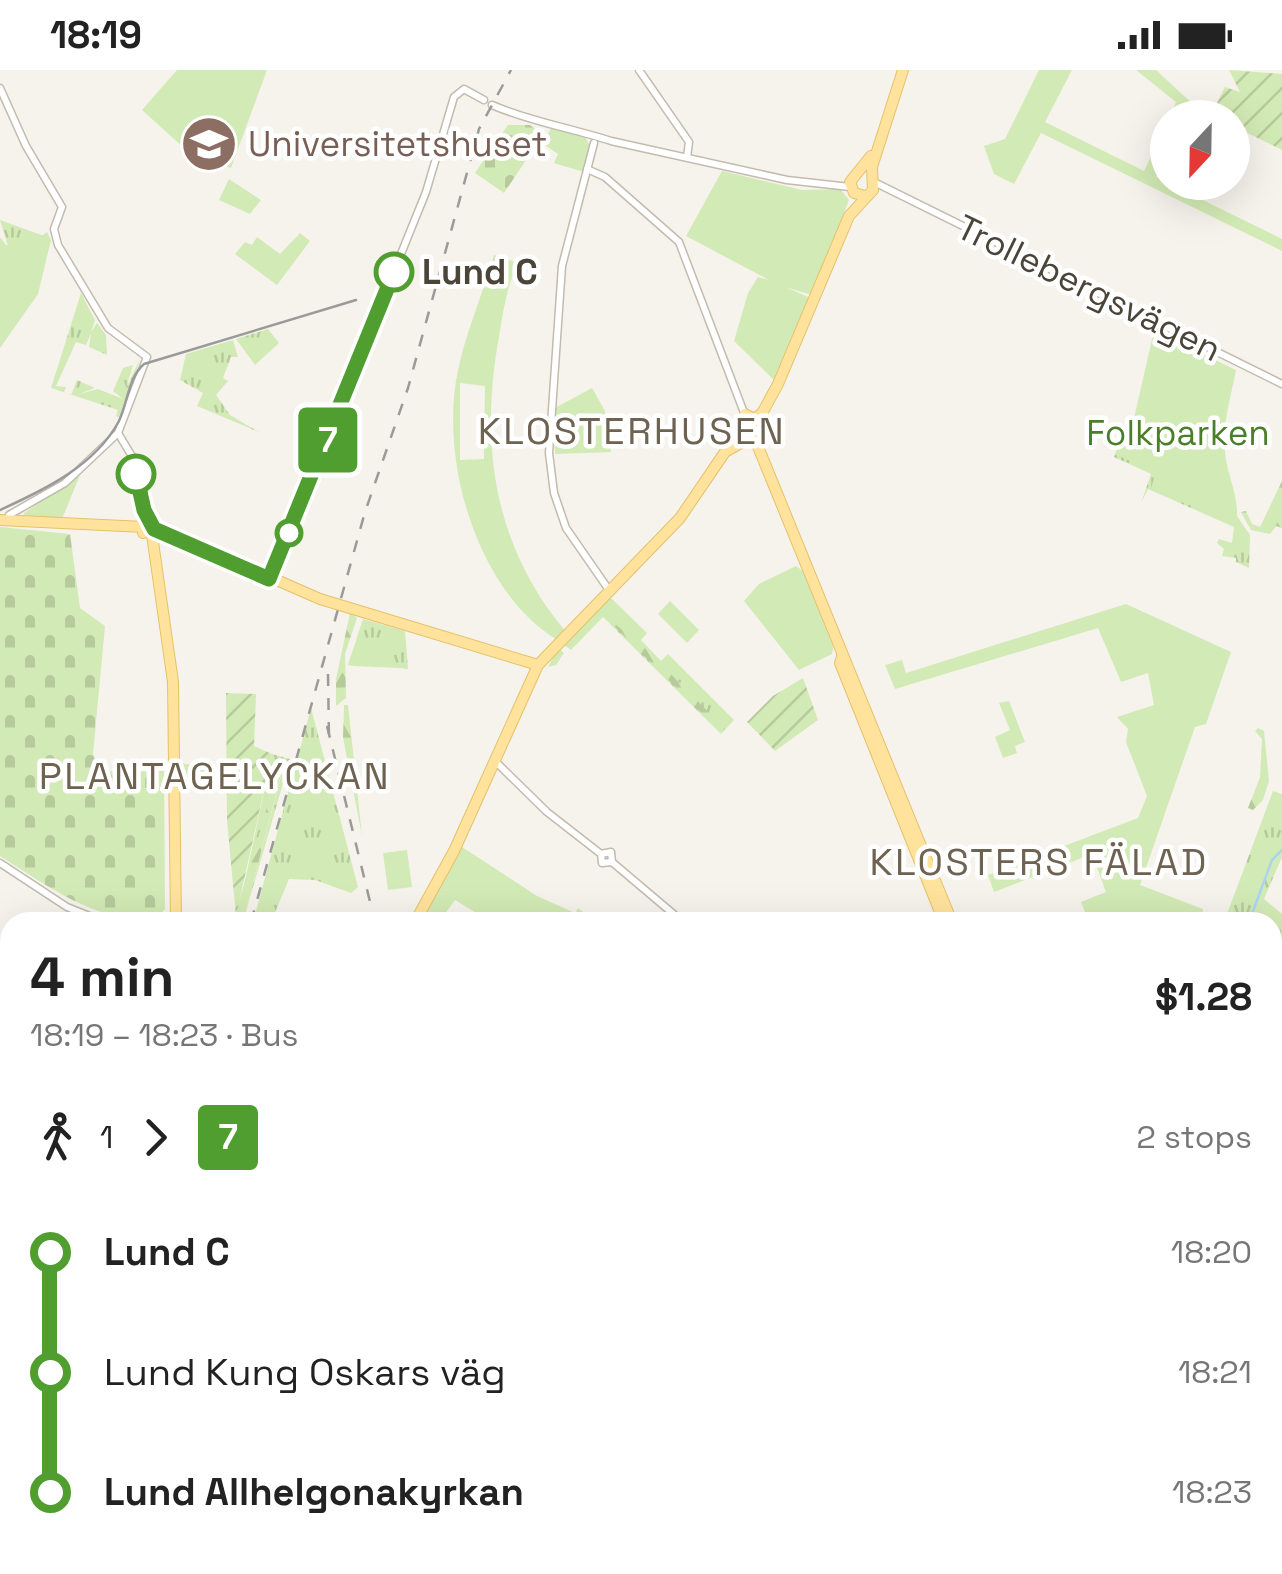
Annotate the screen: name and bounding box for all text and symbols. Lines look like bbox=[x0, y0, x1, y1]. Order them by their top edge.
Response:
text: 18:19 bbox=[50, 11, 142, 59]
north arrow bbox=[1150, 100, 1250, 200]
map controls bbox=[1150, 100, 1250, 200]
school or university icon: Universitetshuset bbox=[179, 114, 239, 174]
place label: Universitetshuset bbox=[248, 122, 547, 166]
street label: Trollebergsvägen bbox=[950, 205, 1228, 371]
place label: Lund C bbox=[422, 250, 538, 294]
marker: Lund C bbox=[375, 253, 413, 291]
district label: KLOSTERHUSEN bbox=[478, 407, 786, 455]
line badge: 7 bbox=[296, 408, 360, 472]
park label: Folkparken bbox=[1086, 411, 1270, 455]
text: 7 bbox=[318, 418, 338, 462]
unlabelled marker bbox=[117, 455, 155, 493]
unlabelled marker bbox=[276, 520, 302, 546]
district label: PLANTAGELYCKAN bbox=[39, 752, 391, 800]
district label: KLOSTERS FÄLAD bbox=[869, 838, 1209, 886]
text: 4 min bbox=[30, 942, 174, 1012]
text: $1.28 bbox=[1155, 973, 1252, 1021]
text: 18:19 – 18:23 · Bus bbox=[30, 1015, 298, 1055]
icon: walk bbox=[30, 1110, 85, 1165]
icon: forward bbox=[128, 1110, 183, 1165]
text: 7 bbox=[218, 1115, 238, 1159]
text: 1 bbox=[100, 1117, 113, 1157]
text: 2 stops bbox=[1137, 1117, 1252, 1157]
text: Lund C bbox=[104, 1228, 230, 1276]
text: 18:20 bbox=[1171, 1232, 1252, 1272]
text: Lund Kung Oskars väg bbox=[104, 1348, 506, 1396]
text: 18:21 bbox=[1178, 1352, 1252, 1392]
text: Lund Allhelgonakyrkan bbox=[104, 1468, 524, 1516]
text: 18:23 bbox=[1172, 1472, 1252, 1512]

